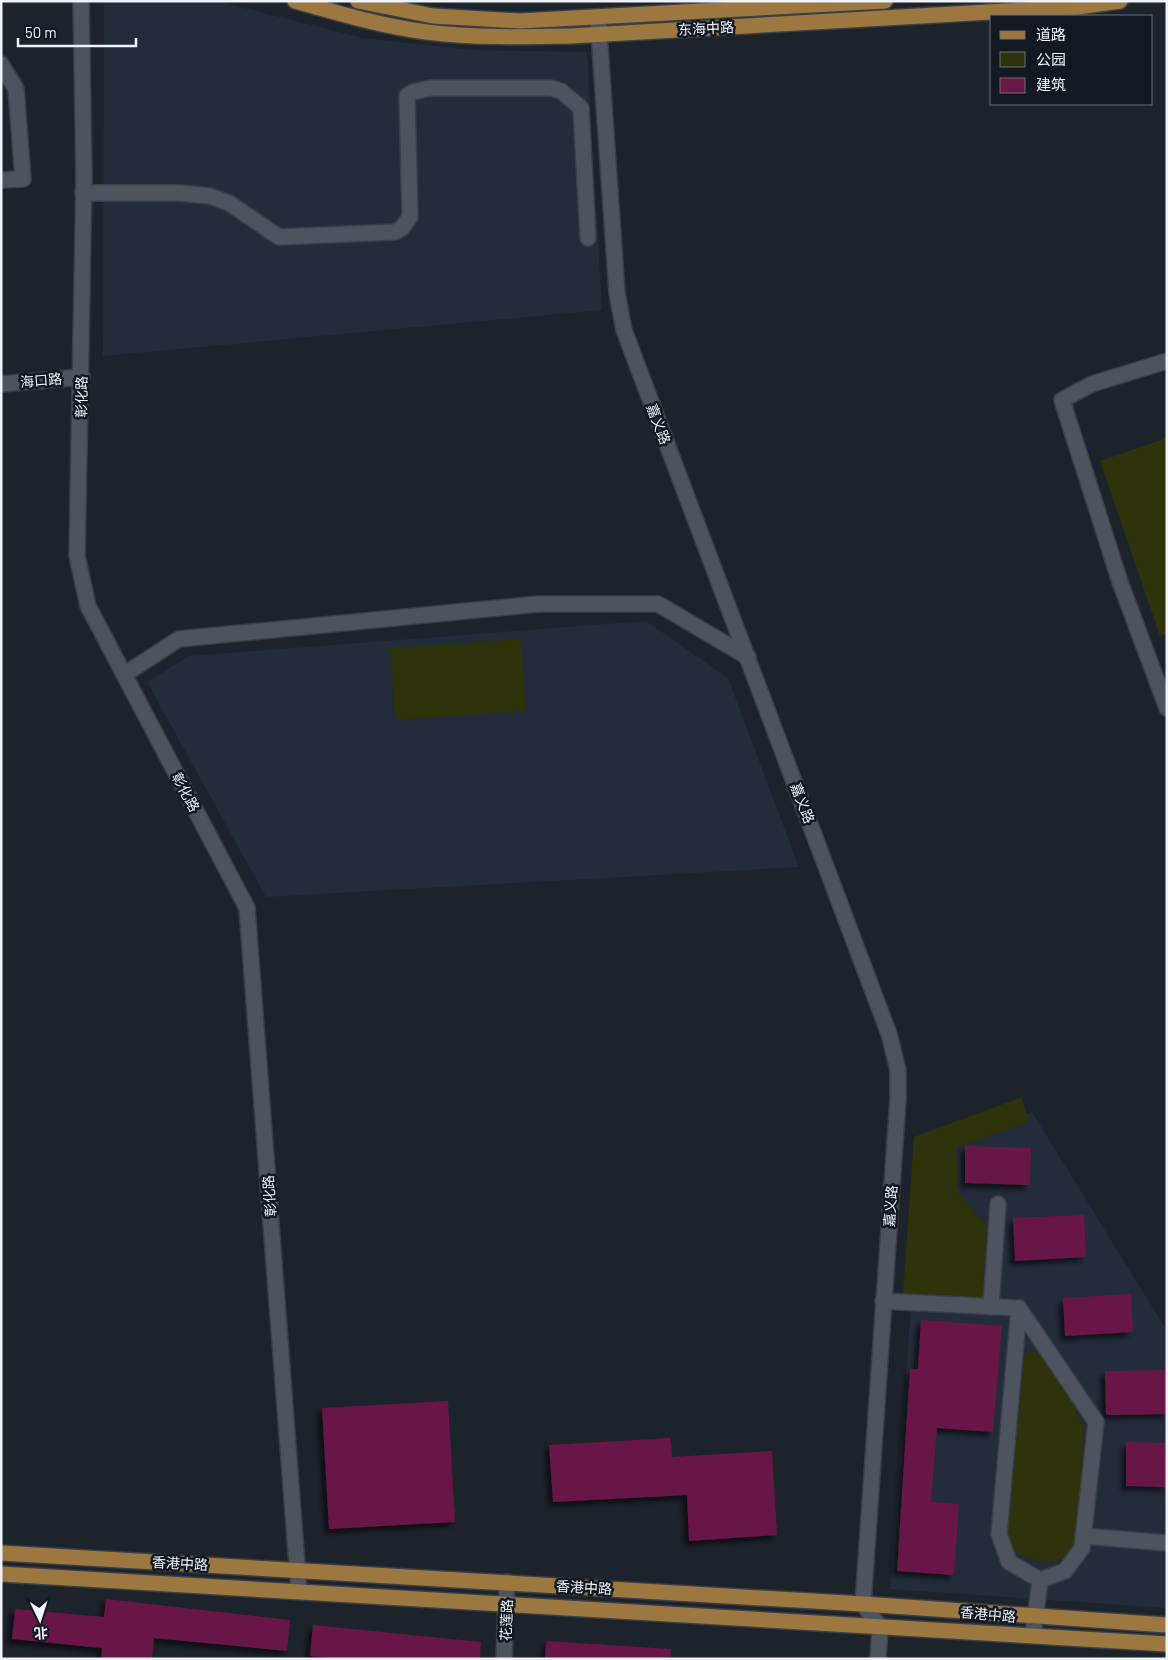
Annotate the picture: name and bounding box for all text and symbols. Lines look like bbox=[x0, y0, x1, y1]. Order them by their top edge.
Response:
scale bar bbox=[18, 15, 135, 47]
legend bbox=[990, 15, 1153, 105]
street label: 东海中路 bbox=[678, 18, 734, 38]
text: 50 m bbox=[25, 23, 57, 41]
text: 道路 bbox=[1036, 25, 1066, 43]
text: 公园 bbox=[1036, 50, 1066, 68]
text: 建筑 bbox=[1036, 75, 1066, 93]
street label: 海口路 bbox=[19, 370, 63, 390]
street label: 彰化路 bbox=[72, 376, 90, 418]
street label: 嘉义路 bbox=[644, 401, 674, 447]
street label: 彰化路 bbox=[169, 769, 203, 815]
street label: 嘉义路 bbox=[788, 780, 818, 826]
street label: 彰化路 bbox=[259, 1174, 279, 1218]
street label: 嘉义路 bbox=[880, 1184, 900, 1228]
street label: 香港中路 bbox=[152, 1553, 208, 1573]
street label: 香港中路 bbox=[556, 1577, 612, 1597]
north arrow bbox=[15, 1595, 65, 1645]
street label: 花莲路 bbox=[497, 1599, 515, 1641]
street label: 香港中路 bbox=[959, 1603, 1017, 1625]
text: 北 bbox=[33, 1624, 49, 1642]

